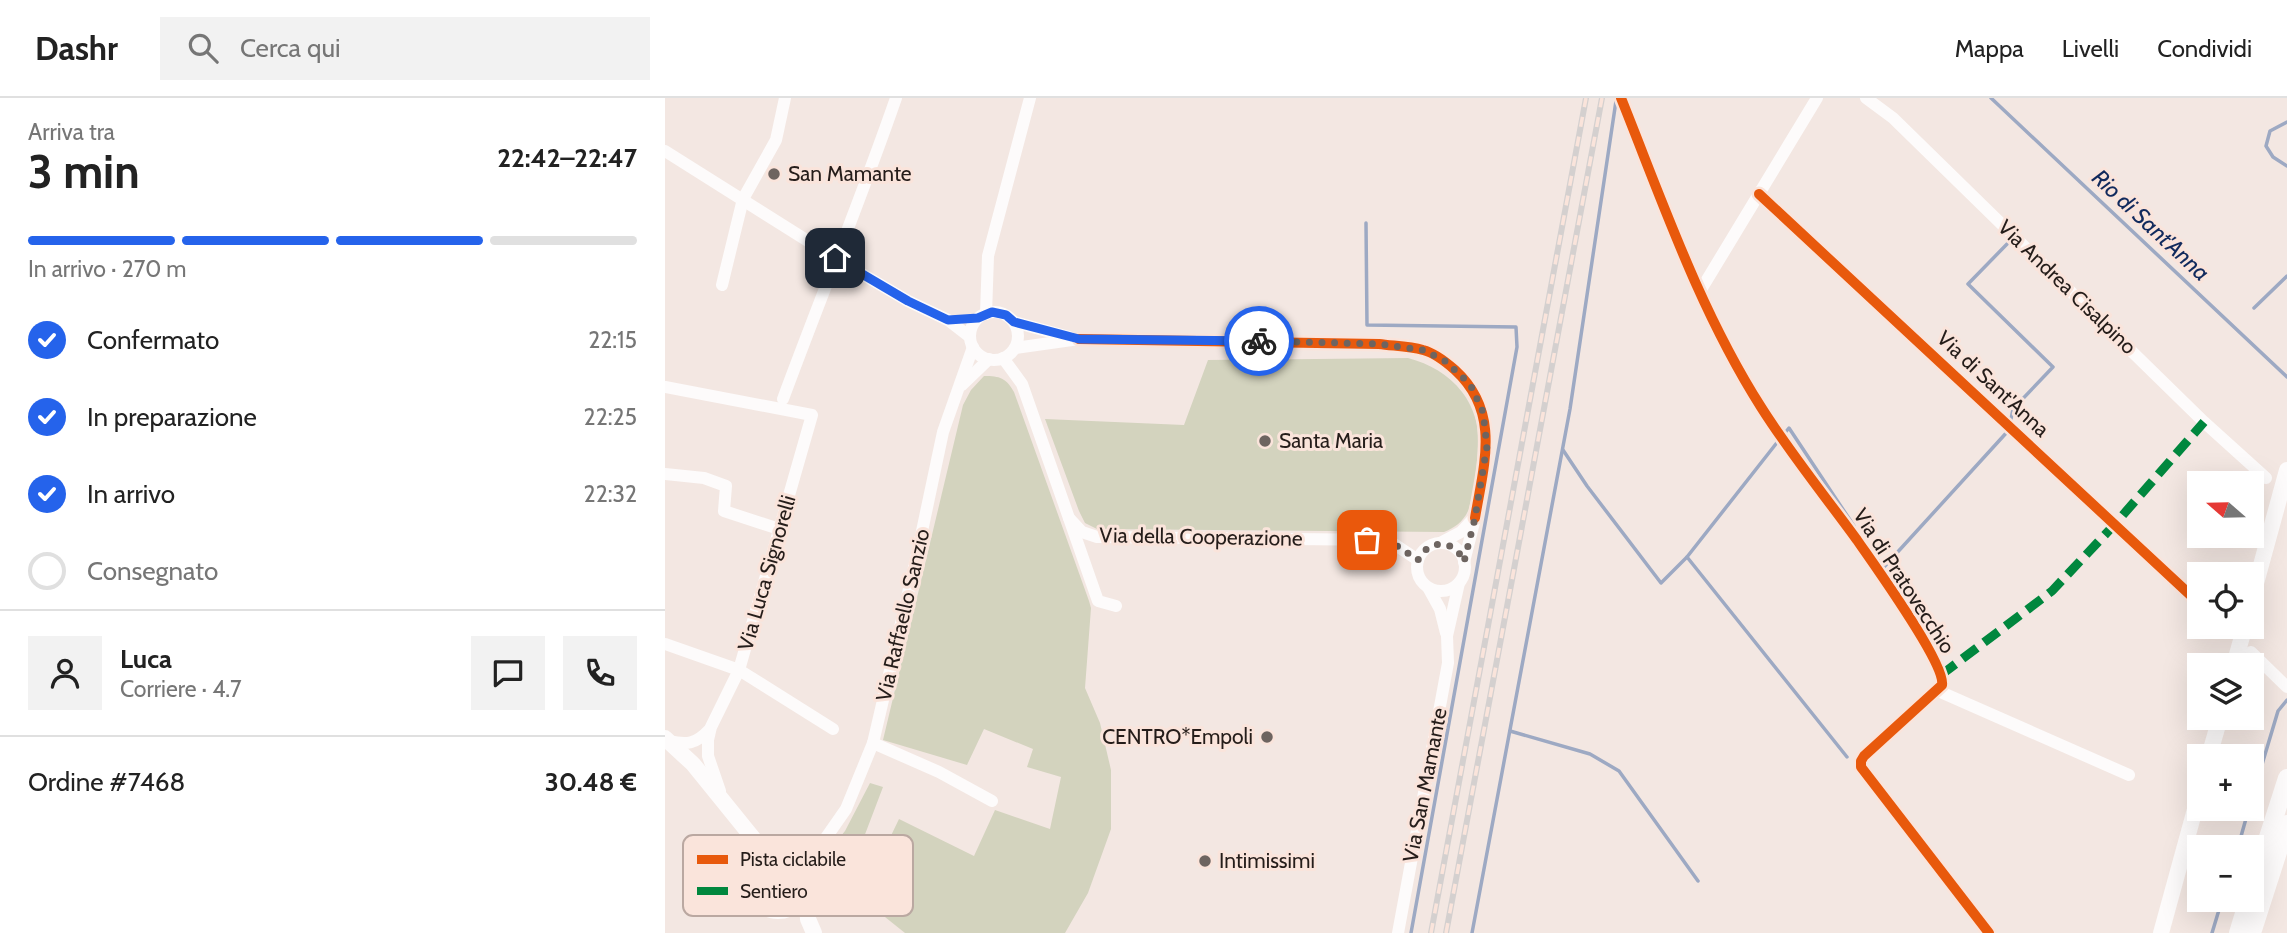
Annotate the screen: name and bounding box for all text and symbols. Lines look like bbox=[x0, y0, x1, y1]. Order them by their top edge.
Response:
search box bbox=[160, 17, 650, 80]
text: Dashr bbox=[35, 28, 118, 68]
icon: search bbox=[184, 29, 222, 67]
text: Cerca qui bbox=[240, 32, 341, 64]
text: Mappa bbox=[1955, 34, 2024, 63]
text: Livelli bbox=[2062, 34, 2119, 63]
text: Condividi bbox=[2157, 34, 2252, 63]
text: Arriva tra bbox=[28, 118, 115, 146]
text: 22:42–22:47 bbox=[497, 142, 637, 174]
text: 3 min bbox=[28, 144, 140, 200]
place label: San Mamante bbox=[788, 161, 912, 186]
water label: Rio di Sant'Anna bbox=[2086, 163, 2216, 287]
marker: San Mamante bbox=[766, 166, 782, 182]
street label: Via Andrea Cisalpino bbox=[1993, 214, 2142, 359]
pin bbox=[805, 228, 865, 288]
icon: home bbox=[816, 239, 854, 277]
text: In arrivo · 270 m bbox=[28, 255, 187, 283]
courier bbox=[1224, 306, 1294, 376]
icon: check bbox=[28, 321, 66, 359]
icon: bike bbox=[1240, 322, 1278, 360]
text: Confermato bbox=[87, 324, 219, 356]
street label: Via di Sant'Anna bbox=[1932, 325, 2055, 442]
text: 22:15 bbox=[588, 326, 637, 354]
icon: check bbox=[28, 398, 66, 436]
text: In preparazione bbox=[87, 401, 257, 433]
text: 22:25 bbox=[584, 403, 637, 431]
place label: Santa Maria bbox=[1279, 428, 1383, 453]
marker: Santa Maria bbox=[1257, 433, 1273, 449]
north arrow bbox=[2187, 471, 2265, 548]
map controls bbox=[2187, 471, 2264, 912]
icon: check bbox=[28, 475, 66, 513]
text: In arrivo bbox=[87, 478, 175, 510]
text: 22:32 bbox=[584, 480, 637, 508]
street label: Via Luca Signorelli bbox=[732, 492, 801, 653]
street label: Via di Pratovecchio bbox=[1848, 504, 1961, 658]
pin bbox=[1337, 510, 1397, 570]
icon: bag bbox=[1348, 521, 1386, 559]
street label: Via della Cooperazione bbox=[1099, 522, 1303, 551]
street label: Via Raffaello Sanzio bbox=[871, 526, 935, 704]
text: Consegnato bbox=[87, 555, 218, 587]
button: locate bbox=[2187, 562, 2264, 639]
button: person bbox=[28, 636, 102, 710]
button: chat bbox=[471, 636, 545, 710]
button: phone bbox=[563, 636, 637, 710]
text: Luca bbox=[120, 643, 172, 675]
button: layers bbox=[2187, 653, 2264, 730]
text: Corriere · 4.7 bbox=[120, 675, 242, 703]
street label: Via San Mamante bbox=[1397, 705, 1452, 864]
place label: CENTRO*Empoli bbox=[1102, 724, 1253, 749]
marker: CENTRO*Empoli bbox=[1259, 729, 1275, 745]
button: + bbox=[2187, 744, 2264, 821]
text: Ordine #7468 bbox=[28, 766, 185, 798]
text: 30.48 € bbox=[545, 766, 637, 798]
legend bbox=[683, 835, 913, 916]
button: − bbox=[2187, 835, 2264, 912]
text: Pista ciclabile bbox=[740, 848, 846, 871]
place label: Intimissimi bbox=[1219, 848, 1315, 873]
marker: Intimissimi bbox=[1197, 853, 1213, 869]
text: Sentiero bbox=[740, 880, 808, 903]

